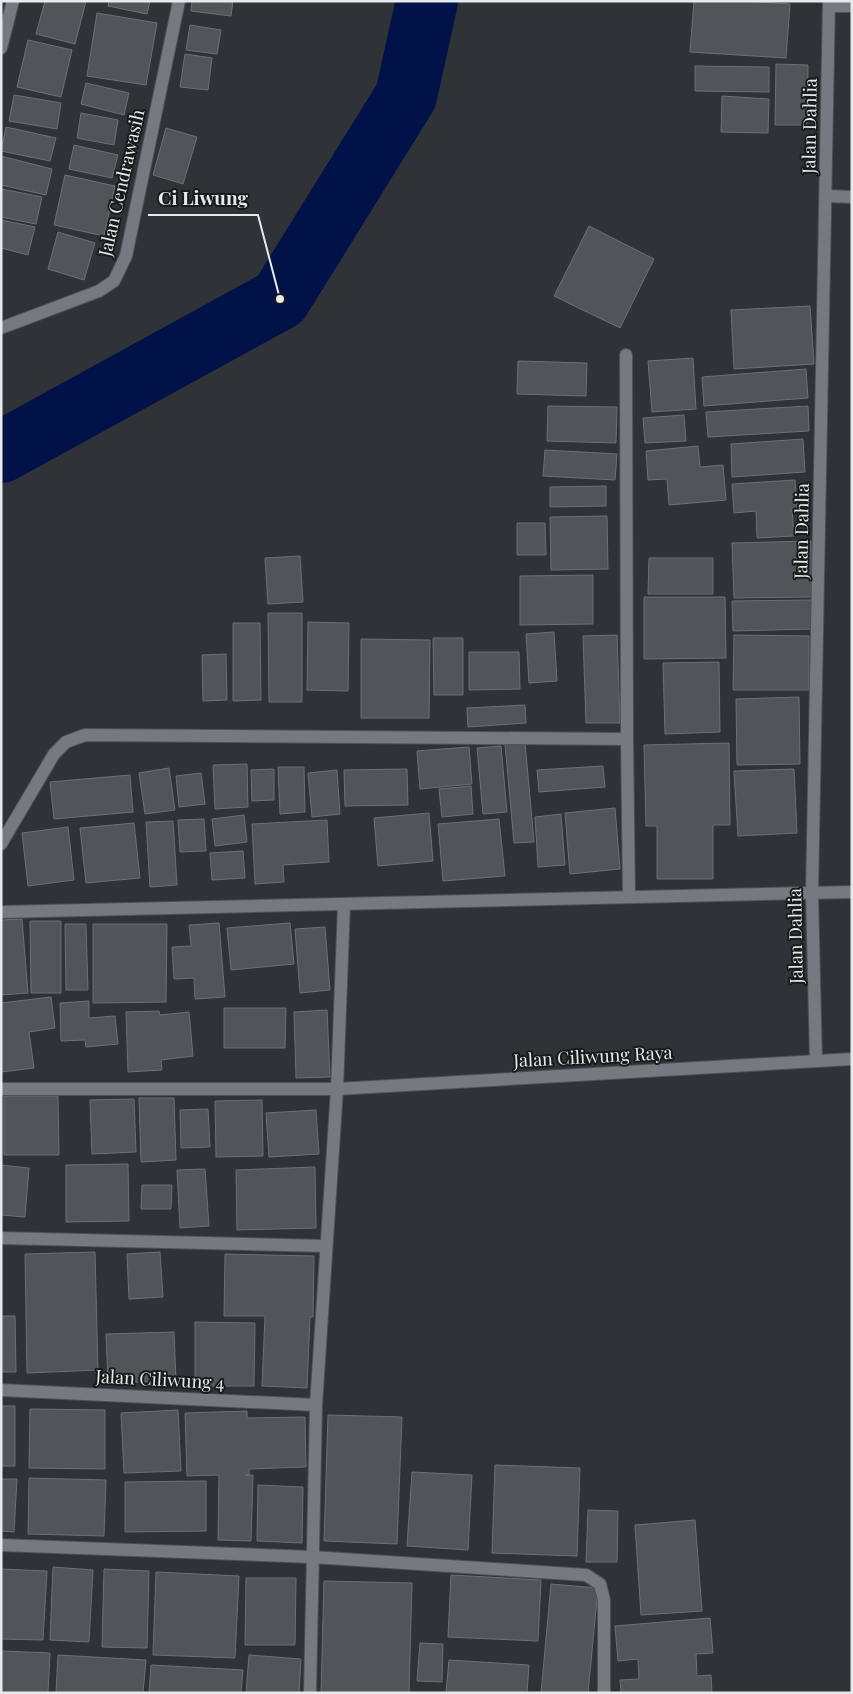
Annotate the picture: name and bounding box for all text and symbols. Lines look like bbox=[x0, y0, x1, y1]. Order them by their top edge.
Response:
street label: Jalan Dahlia bbox=[796, 78, 822, 175]
street label: Jalan Cendrawasih bbox=[92, 107, 150, 260]
callout: Ci Liwung bbox=[148, 181, 258, 215]
text: Ci Liwung bbox=[158, 184, 248, 210]
street label: Jalan Dahlia bbox=[788, 483, 814, 580]
street label: Jalan Dahlia bbox=[782, 888, 808, 985]
street label: Jalan Ciliwung Raya bbox=[512, 1040, 673, 1072]
street label: Jalan Ciliwung 4 bbox=[94, 1364, 225, 1394]

